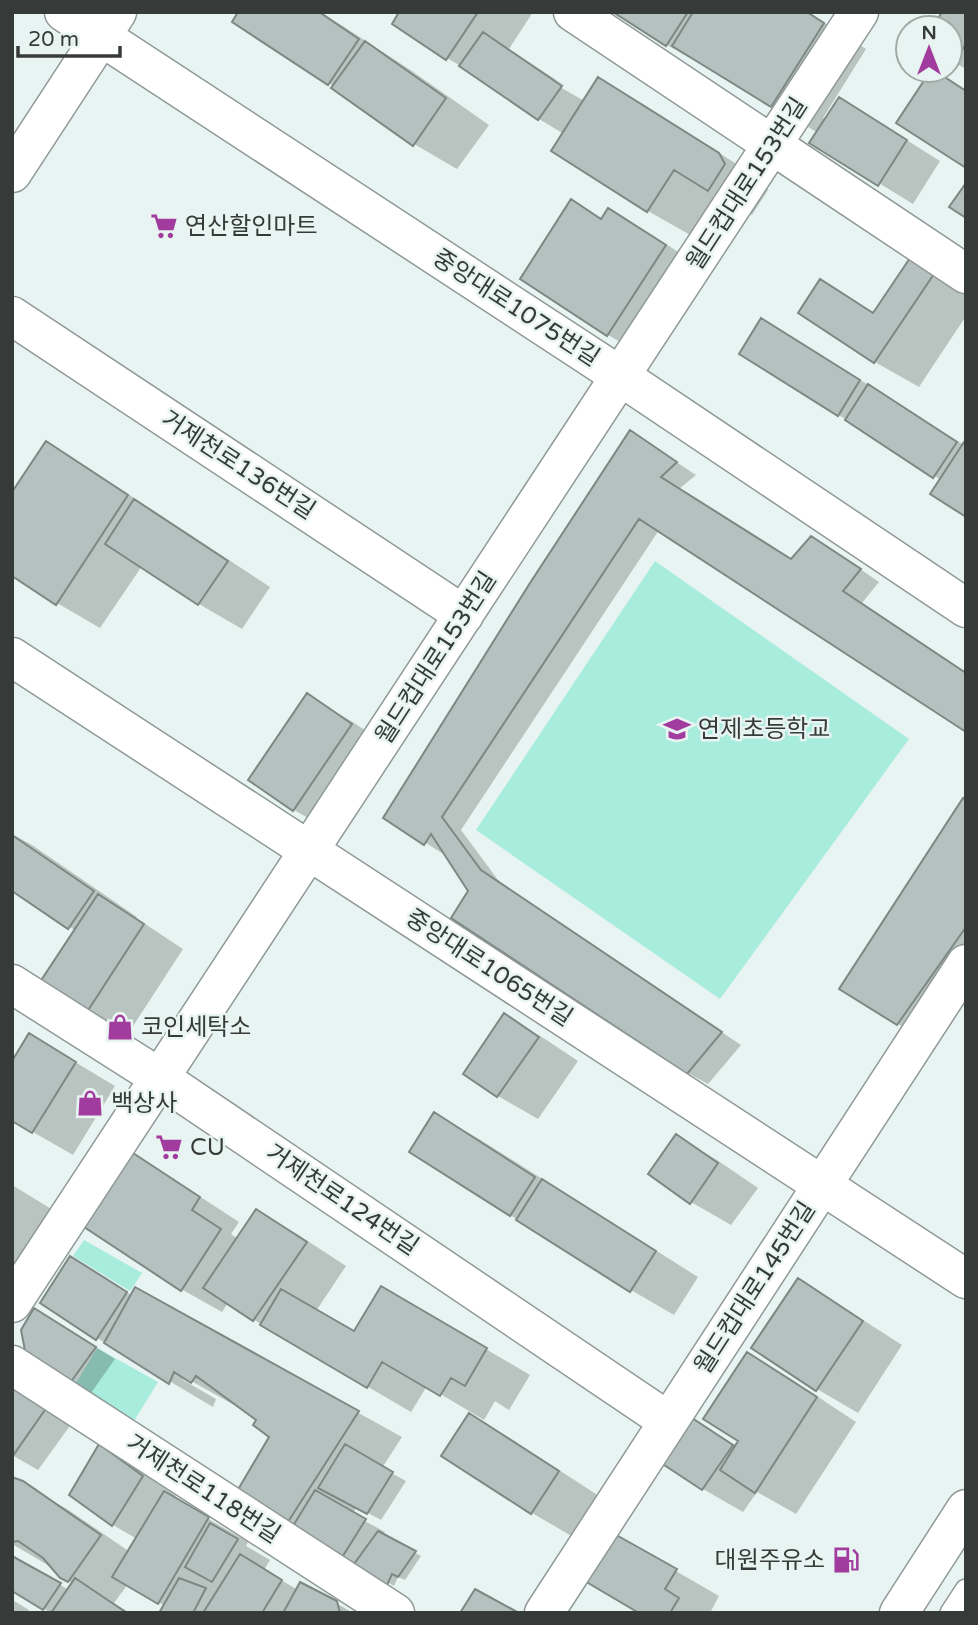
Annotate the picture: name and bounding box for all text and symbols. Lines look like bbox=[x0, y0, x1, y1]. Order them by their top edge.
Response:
scale bar bbox=[18, 14, 119, 58]
north arrow bbox=[894, 14, 964, 84]
text: N bbox=[921, 22, 937, 44]
text: 20 m bbox=[28, 27, 79, 52]
street label: 월드컵대로153번길 bbox=[680, 92, 814, 276]
supermarket icon: 연산할인마트 bbox=[149, 211, 179, 241]
place label: 연산할인마트 bbox=[185, 212, 317, 241]
street label: 중앙대로1075번길 bbox=[427, 243, 605, 373]
street label: 거제천로136번길 bbox=[156, 404, 320, 526]
street label: 월드컵대로153번길 bbox=[369, 566, 503, 750]
school or university icon: 연제초등학교 bbox=[662, 714, 692, 744]
place label: 연제초등학교 bbox=[698, 715, 830, 744]
street label: 중앙대로1065번길 bbox=[400, 903, 578, 1033]
shop icon: 코인세탁소 bbox=[105, 1012, 135, 1042]
place label: 코인세탁소 bbox=[141, 1013, 251, 1042]
shop icon: 백상사 bbox=[75, 1088, 105, 1118]
place label: 백상사 bbox=[111, 1089, 177, 1118]
supermarket icon: CU bbox=[154, 1132, 184, 1162]
place label: CU bbox=[190, 1133, 225, 1162]
street label: 거제천로124번길 bbox=[260, 1138, 424, 1262]
street label: 월드컵대로145번길 bbox=[688, 1196, 822, 1380]
street label: 거제천로118번길 bbox=[121, 1428, 285, 1550]
fuel station icon: 대원주유소 bbox=[831, 1545, 861, 1575]
place label: 대원주유소 bbox=[715, 1546, 825, 1575]

